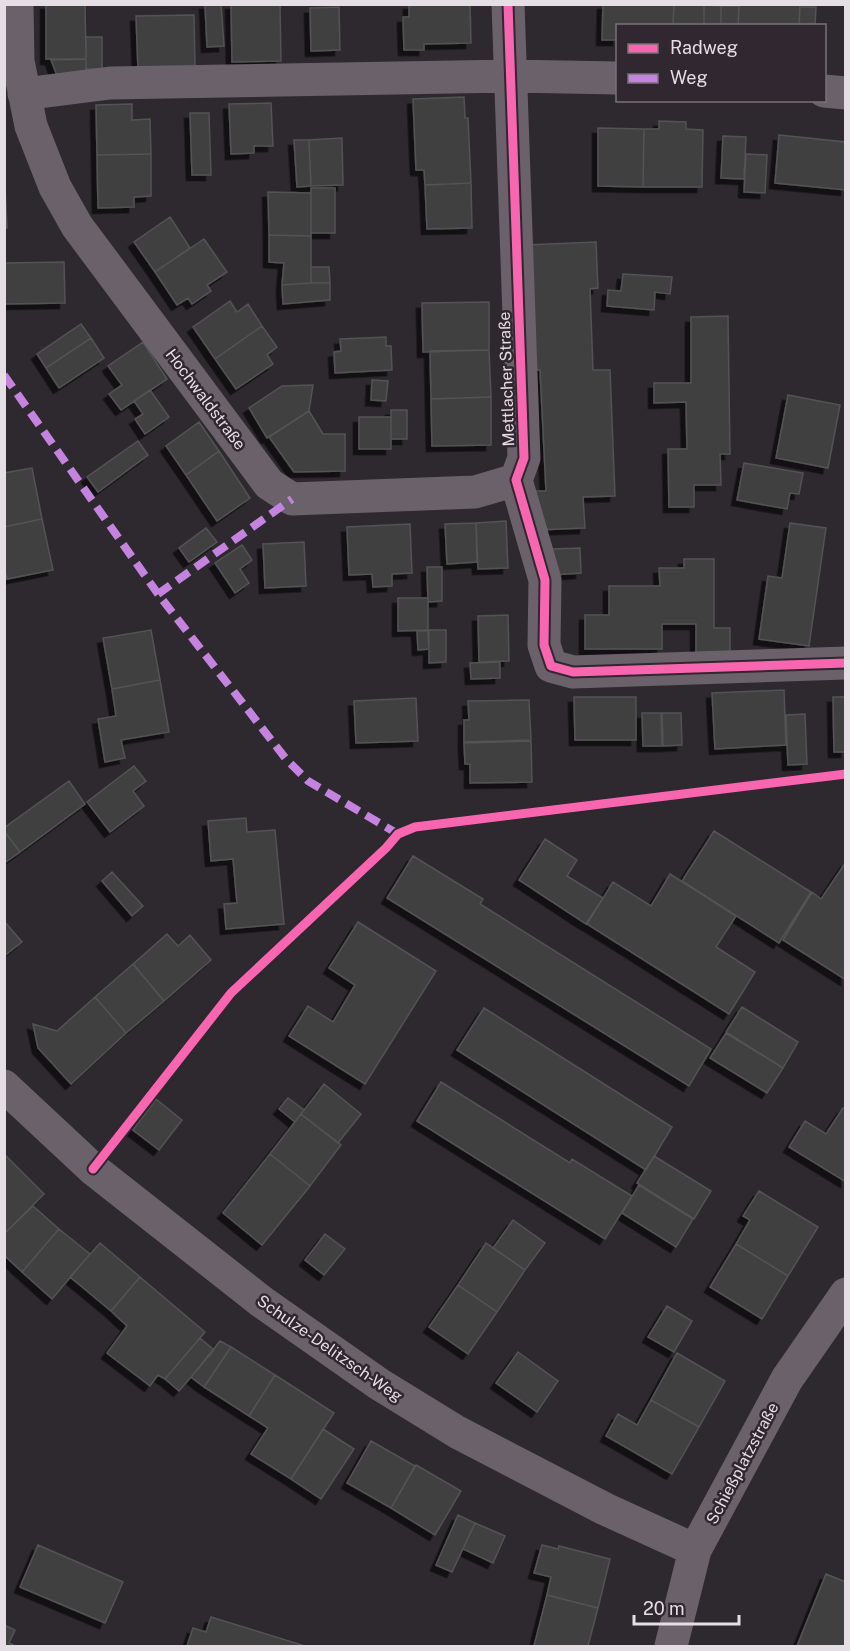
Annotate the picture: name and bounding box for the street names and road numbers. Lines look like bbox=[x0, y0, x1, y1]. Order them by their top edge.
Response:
street label: Mettlacher Straße bbox=[495, 311, 518, 447]
street label: Hochwaldstraße bbox=[162, 345, 250, 453]
street label: Schulze-Delitzsch-Weg bbox=[253, 1291, 406, 1406]
street label: Schießplatzstraße bbox=[702, 1399, 783, 1527]

